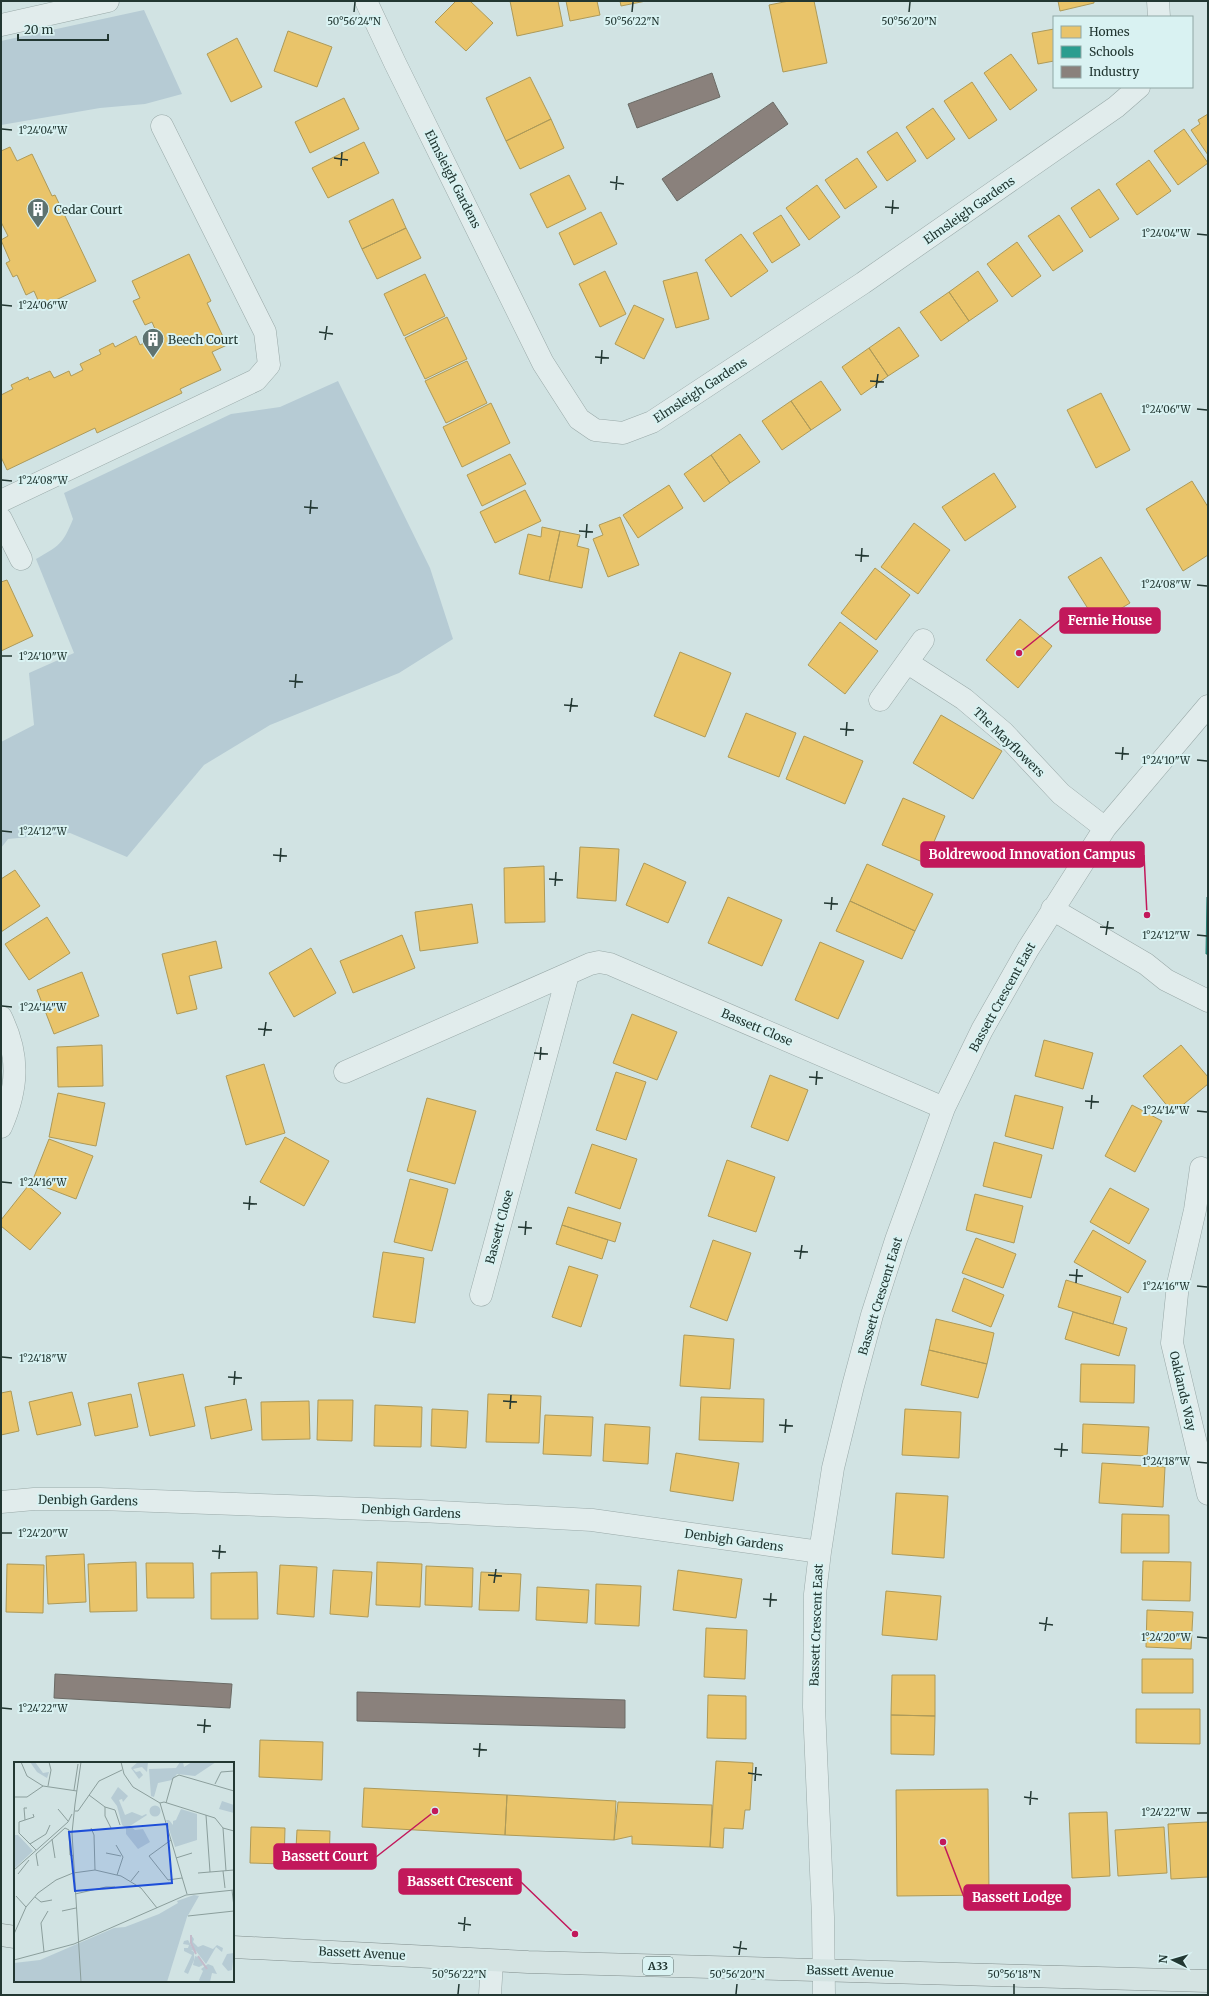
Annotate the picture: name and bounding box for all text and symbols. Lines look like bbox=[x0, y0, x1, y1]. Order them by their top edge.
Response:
text: 50°56'24"N bbox=[327, 15, 381, 28]
text: 50°56'22"N bbox=[605, 15, 659, 28]
text: 50°56'20"N bbox=[881, 15, 937, 28]
scale bar bbox=[18, 16, 108, 42]
legend bbox=[1053, 16, 1193, 88]
text: 20 m bbox=[24, 22, 53, 37]
text: Homes bbox=[1089, 24, 1130, 39]
text: Schools bbox=[1089, 44, 1134, 59]
text: Industry bbox=[1089, 64, 1139, 79]
text: 1°24'04"W bbox=[19, 124, 68, 137]
street label: Elmsleigh Gardens bbox=[422, 127, 484, 231]
street label: Elmsleigh Gardens bbox=[920, 173, 1018, 247]
building icon: Cedar Court bbox=[25, 196, 51, 229]
place label: Cedar Court bbox=[54, 202, 123, 217]
text: 1°24'04"W bbox=[1142, 227, 1191, 240]
text: 1°24'06"W bbox=[18, 299, 69, 312]
building icon: Beech Court bbox=[140, 326, 166, 359]
place label: Beech Court bbox=[168, 332, 239, 347]
street label: Elmsleigh Gardens bbox=[650, 354, 750, 426]
text: 1°24'06"W bbox=[1141, 403, 1192, 416]
text: 1°24'08"W bbox=[18, 474, 69, 487]
text: 1°24'08"W bbox=[1141, 578, 1192, 591]
callout: Fernie House bbox=[1060, 608, 1160, 633]
text: Fernie House bbox=[1068, 612, 1152, 629]
text: 1°24'10"W bbox=[19, 650, 68, 663]
street label: The Mayflowers bbox=[970, 704, 1048, 780]
text: 1°24'10"W bbox=[1142, 754, 1191, 767]
text: 1°24'12"W bbox=[19, 825, 68, 838]
callout: Boldrewood Innovation Campus bbox=[921, 842, 1144, 867]
text: Boldrewood Innovation Campus bbox=[929, 846, 1136, 863]
text: 1°24'12"W bbox=[1142, 929, 1191, 942]
street label: Bassett Crescent East bbox=[966, 939, 1038, 1054]
text: 1°24'14"W bbox=[20, 1001, 67, 1014]
street label: Bassett Close bbox=[719, 1005, 795, 1049]
text: 1°24'14"W bbox=[1143, 1104, 1190, 1117]
text: 1°24'16"W bbox=[20, 1176, 67, 1189]
street label: Bassett Close bbox=[482, 1188, 516, 1266]
street label: Bassett Crescent East bbox=[855, 1235, 905, 1357]
text: 1°24'16"W bbox=[1143, 1280, 1190, 1293]
street label: Oaklands Way bbox=[1167, 1350, 1199, 1432]
text: 1°24'18"W bbox=[19, 1352, 68, 1365]
text: 1°24'18"W bbox=[1142, 1455, 1191, 1468]
street label: Denbigh Gardens bbox=[38, 1492, 138, 1508]
street label: Denbigh Gardens bbox=[361, 1501, 461, 1521]
street label: Denbigh Gardens bbox=[684, 1526, 785, 1554]
text: 1°24'20"W bbox=[18, 1527, 69, 1540]
street label: Bassett Crescent East bbox=[806, 1563, 826, 1687]
text: 1°24'20"W bbox=[1141, 1631, 1192, 1644]
text: 1°24'22"W bbox=[19, 1702, 68, 1715]
inset map bbox=[14, 1762, 234, 1982]
text: 1°24'22"W bbox=[1142, 1806, 1191, 1819]
callout: Bassett Court bbox=[274, 1844, 376, 1869]
text: Bassett Court bbox=[282, 1848, 369, 1865]
callout: Bassett Crescent bbox=[399, 1869, 521, 1894]
text: Bassett Crescent bbox=[407, 1873, 514, 1890]
callout: Bassett Lodge bbox=[964, 1885, 1070, 1910]
text: Bassett Lodge bbox=[972, 1889, 1062, 1906]
north arrow bbox=[1153, 1940, 1193, 1980]
street label: Bassett Avenue bbox=[318, 1943, 406, 1963]
text: N bbox=[1156, 1954, 1170, 1964]
road number: A33 bbox=[643, 1957, 673, 1975]
street label: Bassett Avenue bbox=[806, 1962, 894, 1980]
text: 50°56'22"N bbox=[432, 1968, 486, 1981]
text: 50°56'20"N bbox=[709, 1968, 765, 1981]
text: 50°56'18"N bbox=[988, 1968, 1041, 1981]

